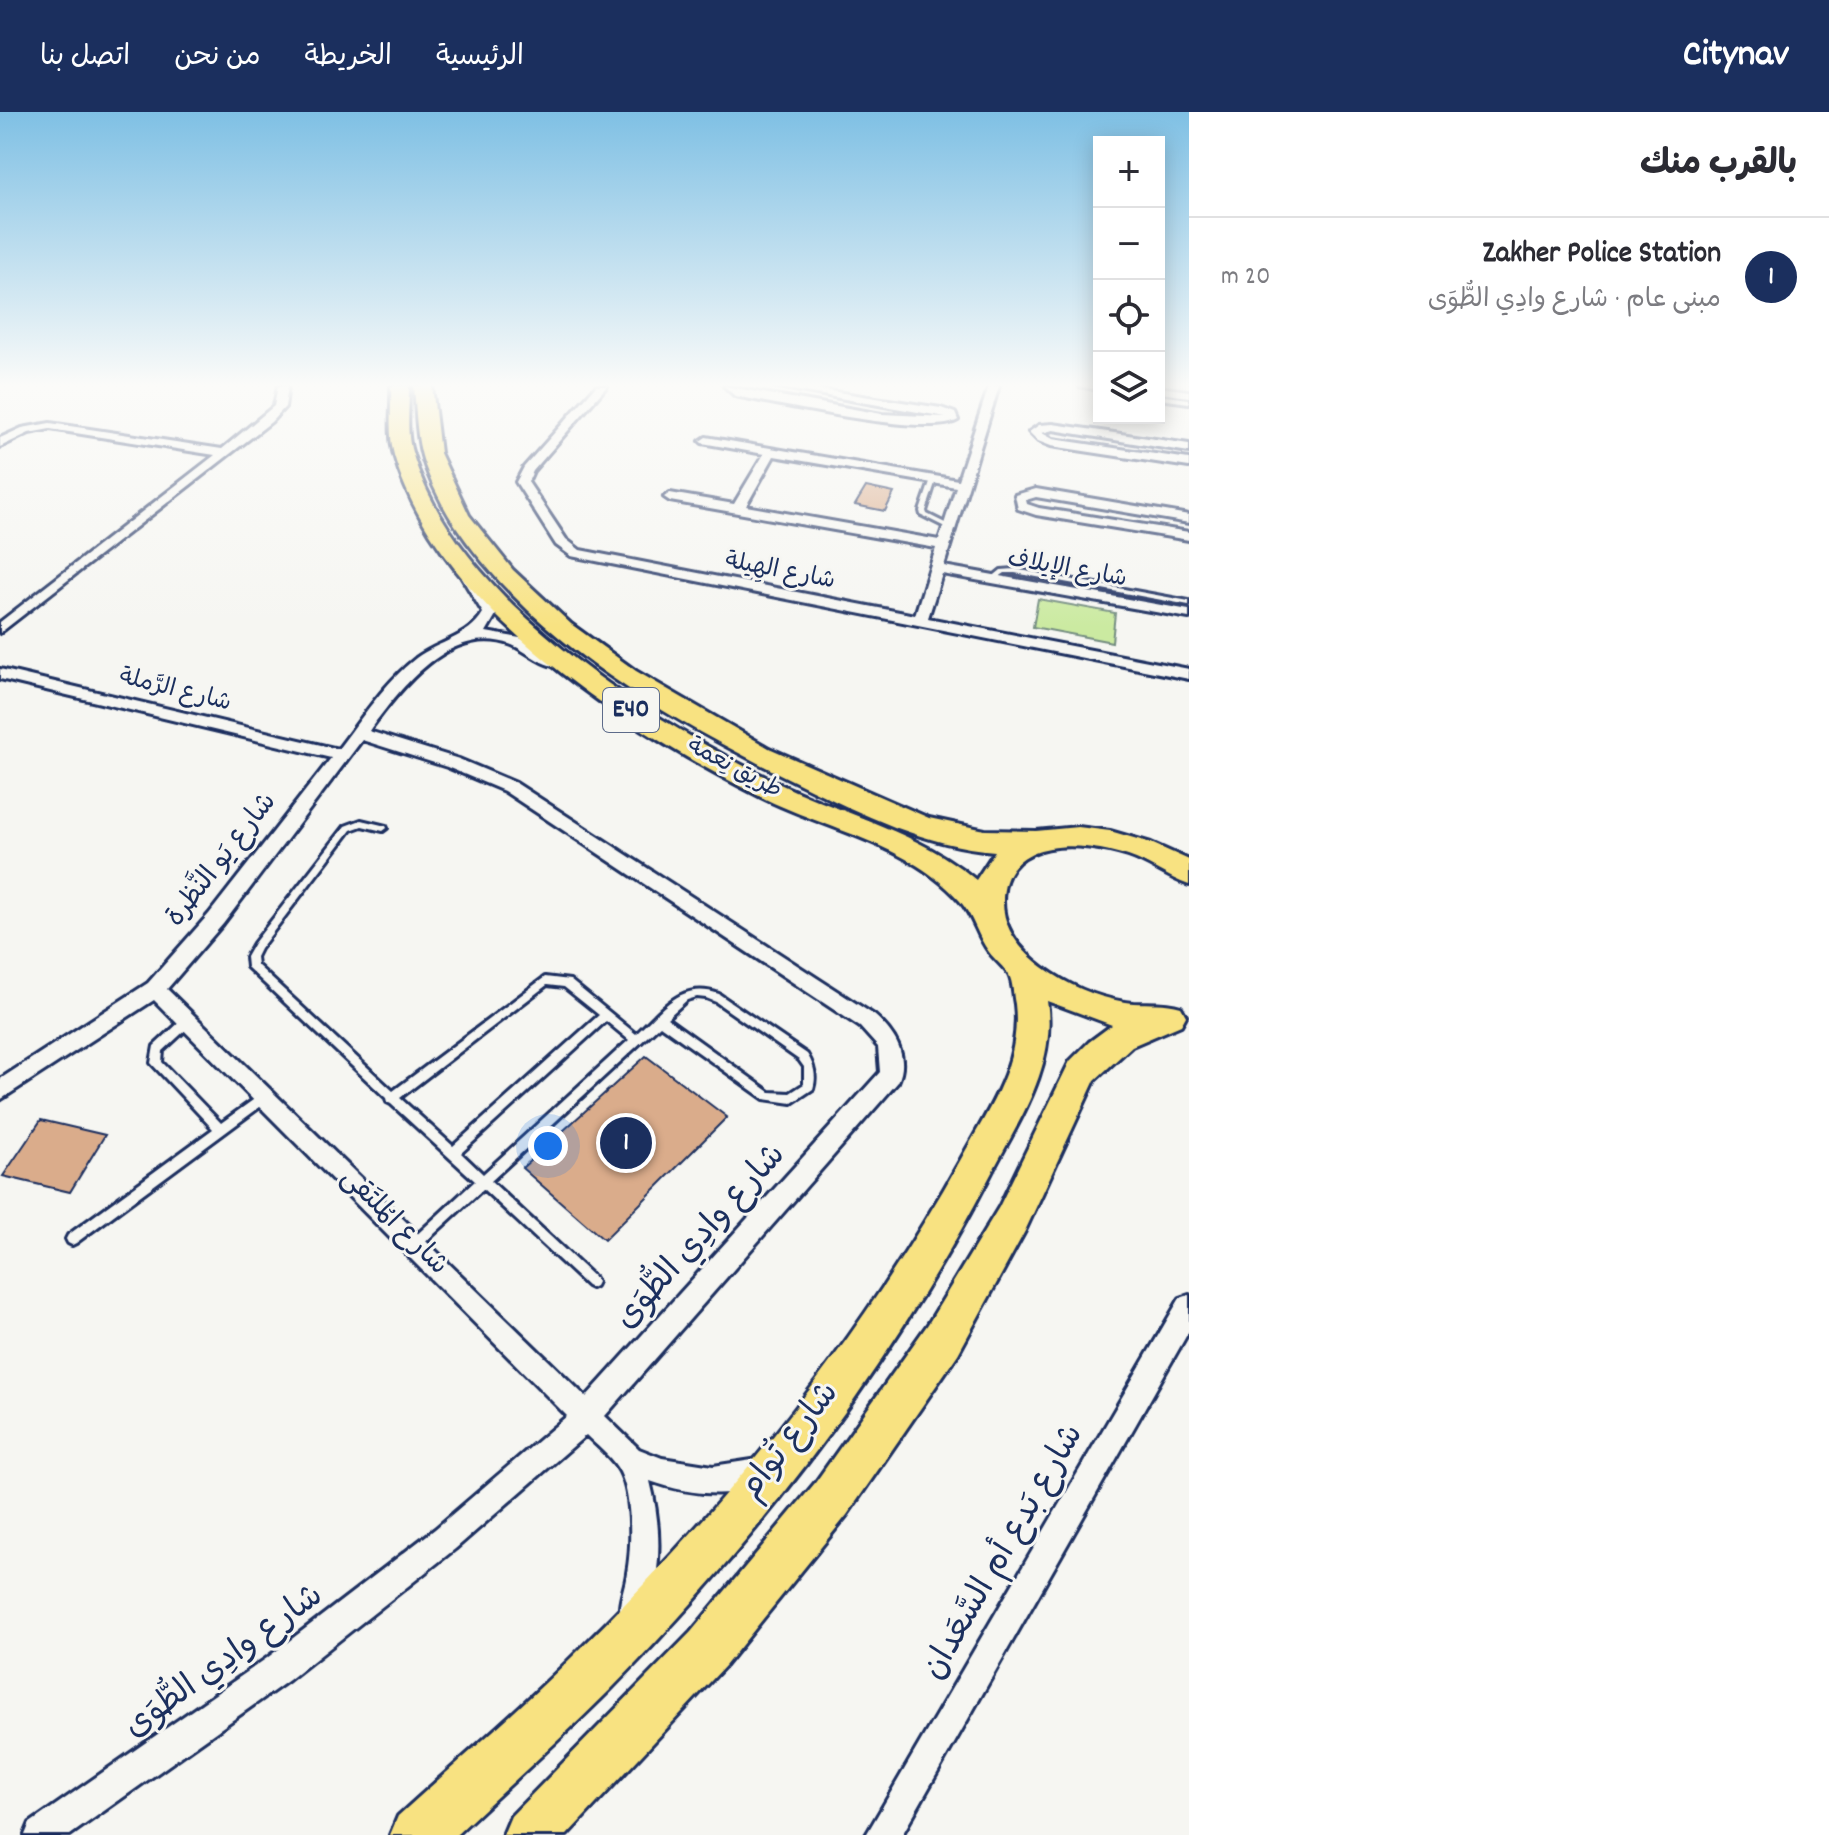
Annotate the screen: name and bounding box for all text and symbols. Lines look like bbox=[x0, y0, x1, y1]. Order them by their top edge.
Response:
text: Citynav bbox=[1683, 29, 1789, 84]
text: اتصل بنا bbox=[40, 39, 130, 79]
text: من نحن bbox=[174, 39, 261, 79]
text: الخريطة bbox=[305, 39, 392, 79]
text: الرئيسية bbox=[436, 39, 524, 79]
map controls bbox=[1093, 136, 1165, 424]
button: + bbox=[1093, 136, 1165, 208]
text: بالقرب منك bbox=[1640, 142, 1797, 191]
button: − bbox=[1093, 208, 1165, 280]
text: Zakher Police Station bbox=[1483, 234, 1721, 277]
text: 20 m bbox=[1221, 259, 1270, 296]
text: 1 bbox=[1768, 259, 1774, 296]
button: locate bbox=[1093, 280, 1165, 352]
text: مبنى عام · شارع وادِي الطُّوَى bbox=[1428, 282, 1721, 319]
button: layers bbox=[1093, 352, 1165, 424]
street label: شارع الإيلاف bbox=[1005, 543, 1129, 597]
street label: شارع الهِيلة bbox=[722, 545, 838, 599]
street label: شارع الرَّملة bbox=[115, 661, 235, 721]
road number: E40 bbox=[603, 688, 659, 732]
street label: طريق نِعمة bbox=[680, 730, 788, 808]
street label: شارع يَو النَّظرة bbox=[156, 784, 288, 937]
pin: 1 bbox=[600, 1113, 652, 1173]
your location bbox=[528, 1126, 568, 1166]
street label: شارع وادِي الطُّوَى bbox=[603, 1132, 799, 1342]
street label: شارع المُلتَقى bbox=[330, 1160, 456, 1286]
street label: شارع تُوام bbox=[729, 1372, 853, 1512]
street label: شارع بَدع أم السَّعَدان bbox=[912, 1416, 1098, 1690]
street label: شارع وادِي الطُّوَى bbox=[113, 1571, 335, 1752]

